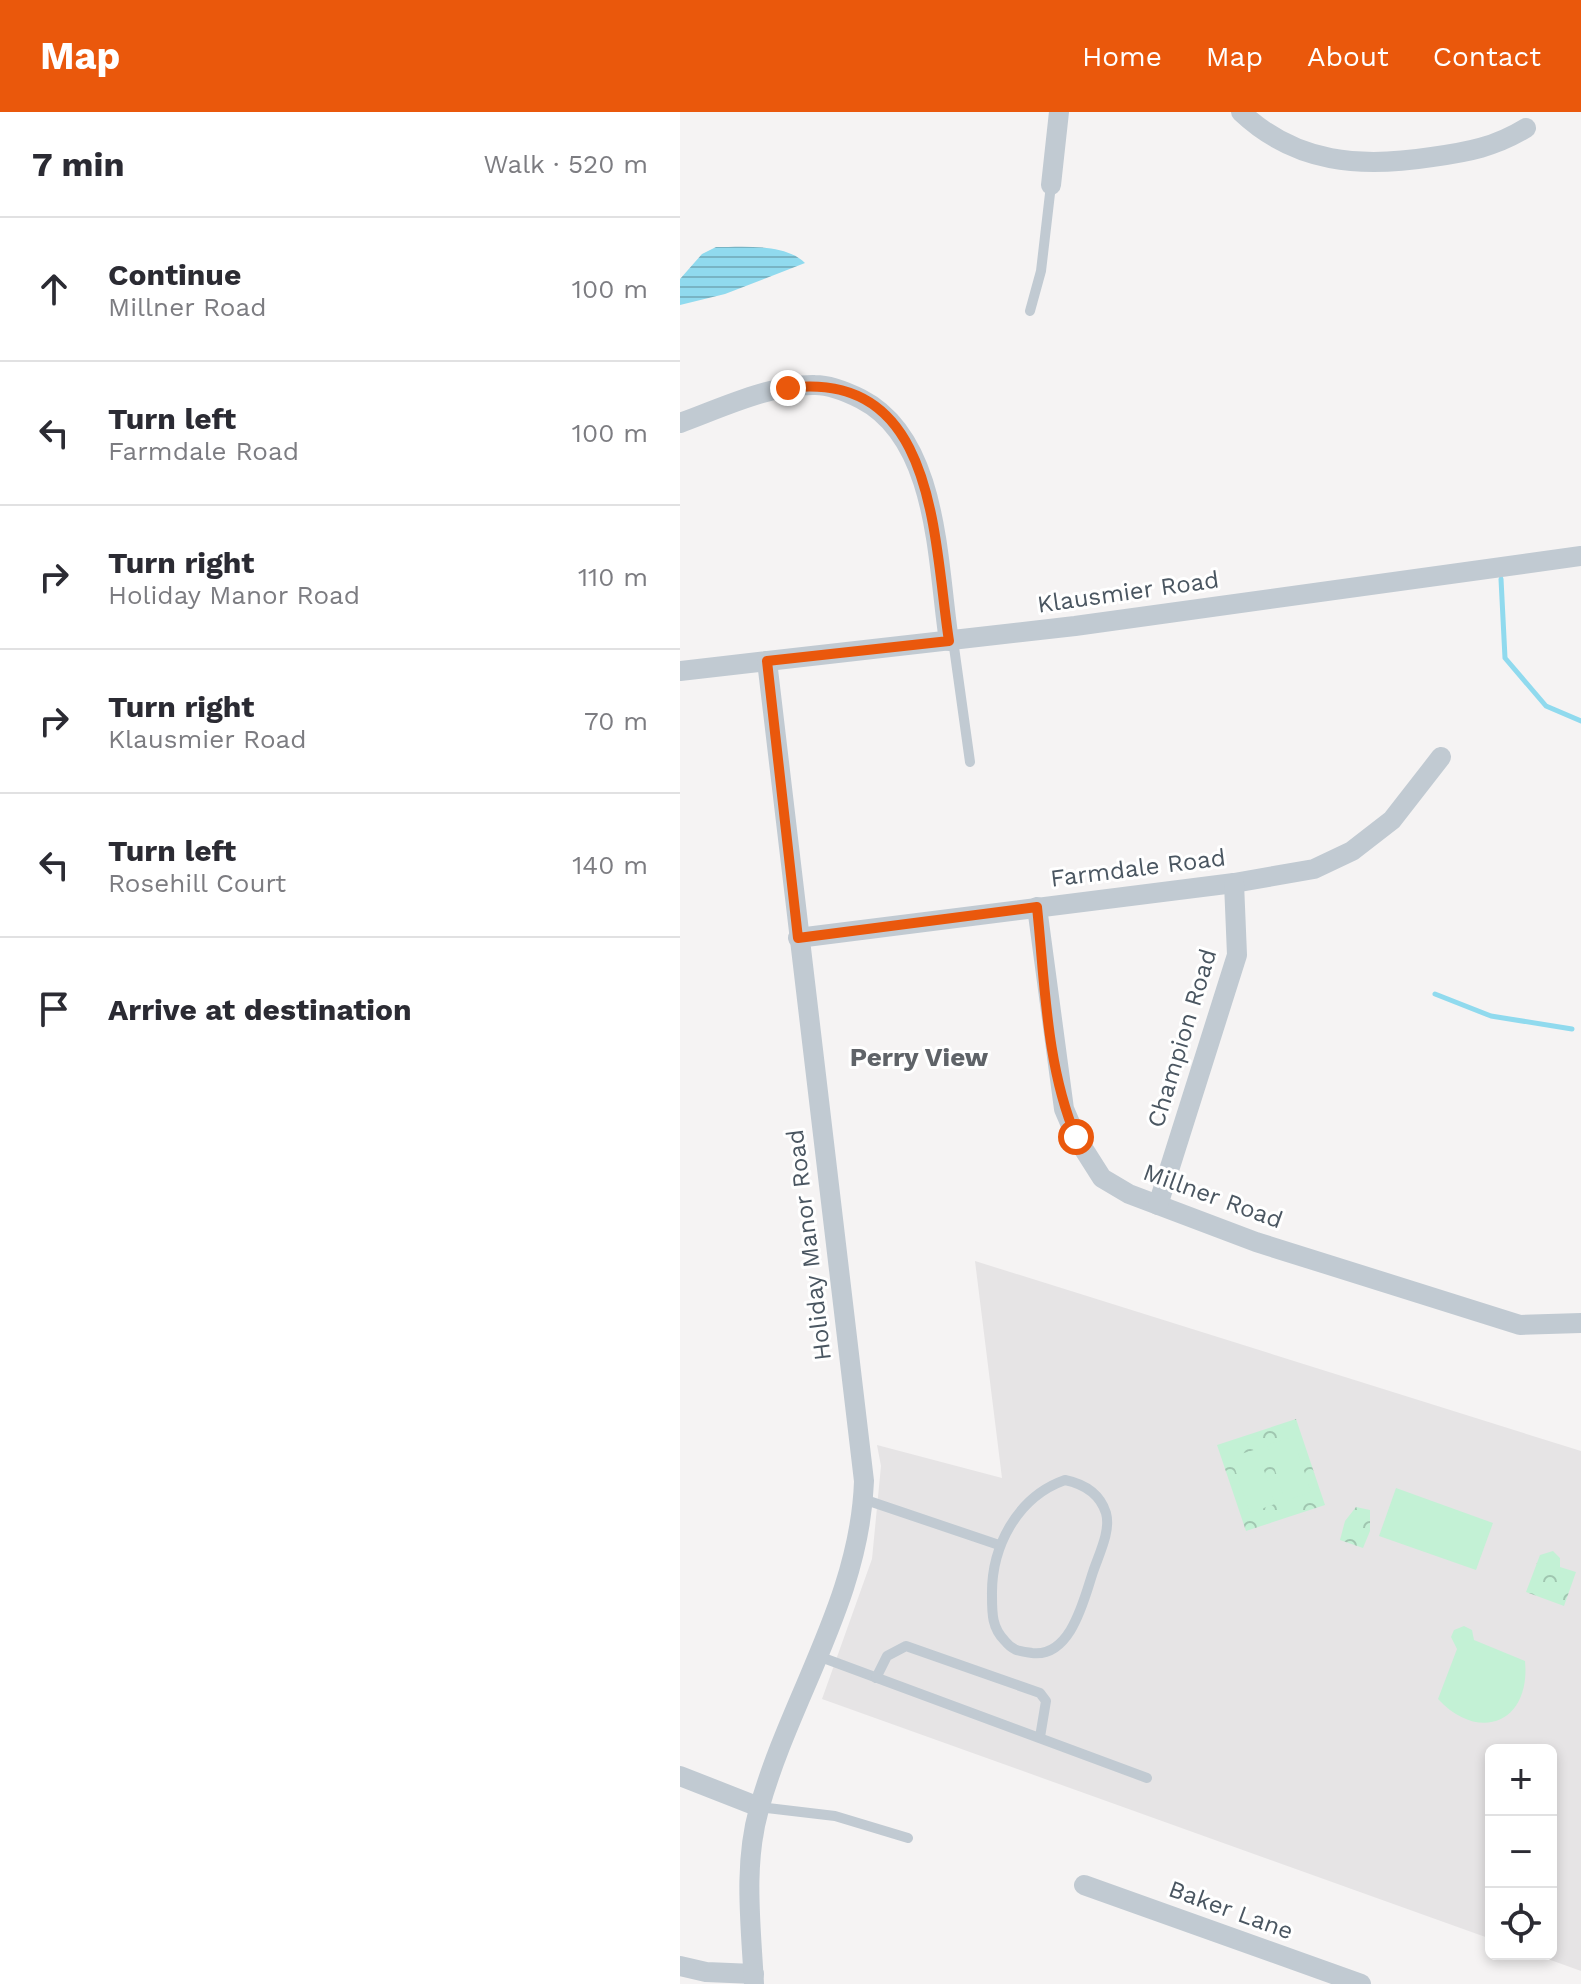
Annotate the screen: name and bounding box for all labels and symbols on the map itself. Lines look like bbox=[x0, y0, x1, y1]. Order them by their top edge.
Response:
route end bbox=[770, 370, 806, 406]
street label: Klausmier Road bbox=[1035, 565, 1221, 619]
street label: Farmdale Road bbox=[1049, 843, 1227, 893]
street label: Champion Road bbox=[1142, 945, 1222, 1131]
district label: Perry View bbox=[850, 1042, 989, 1072]
route start bbox=[1058, 1119, 1094, 1155]
street label: Holiday Manor Road bbox=[781, 1128, 837, 1362]
street label: Millner Road bbox=[1139, 1158, 1287, 1234]
street label: Baker Lane bbox=[1165, 1875, 1297, 1945]

